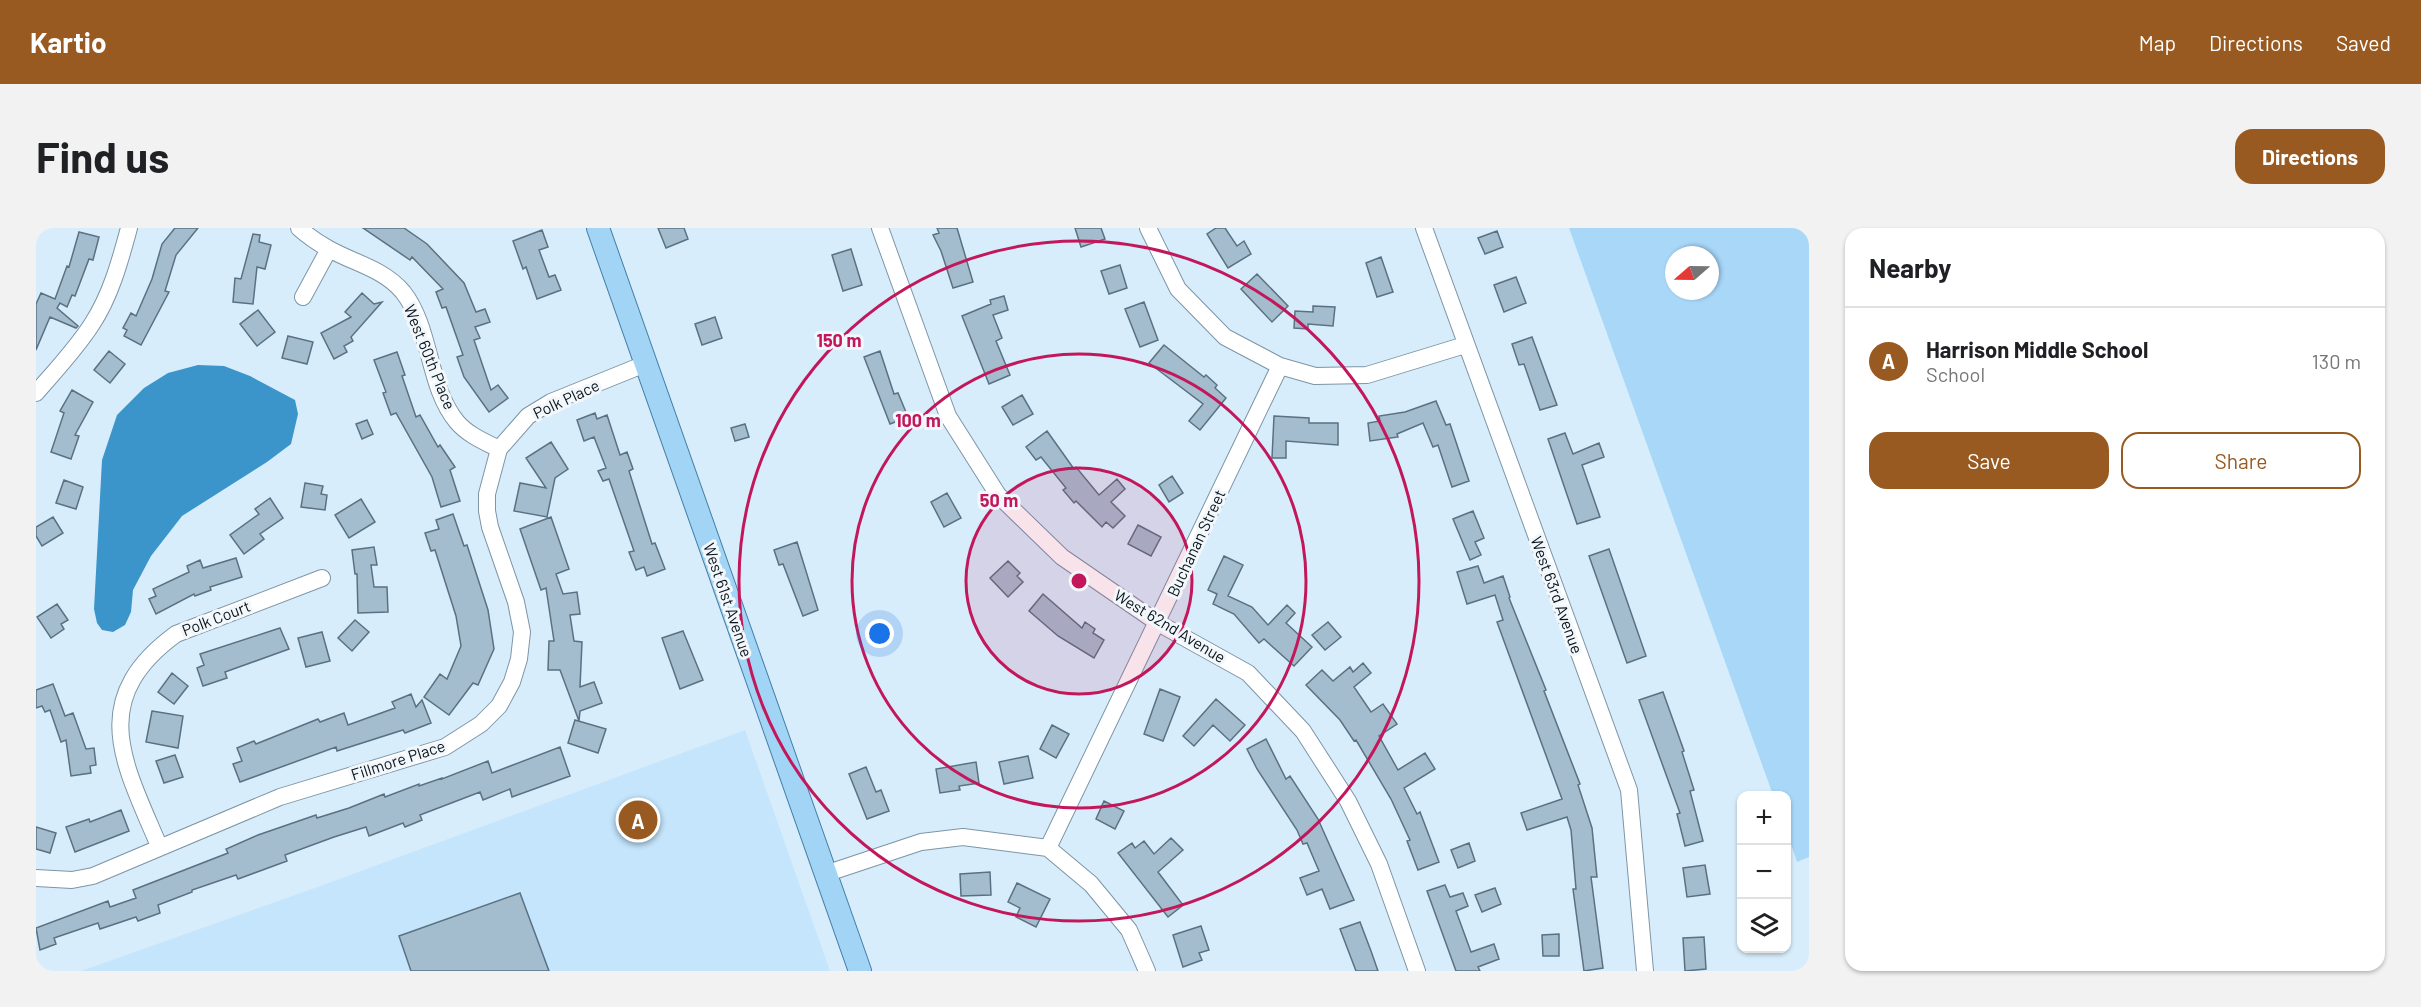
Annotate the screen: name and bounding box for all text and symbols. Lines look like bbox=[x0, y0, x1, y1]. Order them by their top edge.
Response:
text: Kartio bbox=[30, 25, 107, 59]
text: Map bbox=[2139, 30, 2176, 55]
text: Directions bbox=[2209, 30, 2303, 55]
text: Saved bbox=[2336, 30, 2391, 55]
button: Directions bbox=[2235, 129, 2385, 184]
text: Find us bbox=[36, 131, 169, 181]
north arrow bbox=[1665, 246, 1719, 300]
text: Nearby bbox=[1869, 252, 1951, 283]
street label: West 60th Place bbox=[401, 302, 460, 412]
text: 150 m bbox=[817, 329, 861, 351]
text: Harrison Middle School bbox=[1926, 336, 2148, 362]
text: A bbox=[1882, 349, 1895, 373]
text: 130 m bbox=[2312, 349, 2361, 373]
text: School bbox=[1926, 362, 1985, 386]
street label: Polk Place bbox=[530, 375, 602, 422]
text: 100 m bbox=[895, 409, 941, 431]
button: Save bbox=[1869, 432, 2109, 489]
button: Share bbox=[2121, 432, 2361, 489]
street label: Buchanan Street bbox=[1162, 486, 1229, 599]
text: 50 m bbox=[980, 489, 1018, 511]
street label: West 63rd Avenue bbox=[1527, 534, 1587, 656]
street label: West 61st Avenue bbox=[700, 540, 757, 659]
centre of rings bbox=[1069, 571, 1089, 591]
street label: West 62nd Avenue bbox=[1111, 585, 1229, 666]
street label: Polk Court bbox=[179, 596, 253, 639]
your location bbox=[865, 619, 894, 648]
street label: Fillmore Place bbox=[348, 735, 447, 784]
map controls bbox=[1737, 791, 1791, 953]
button: + bbox=[1737, 791, 1791, 845]
pin: A bbox=[618, 798, 658, 842]
button: − bbox=[1737, 845, 1791, 899]
button: layers bbox=[1737, 899, 1791, 953]

